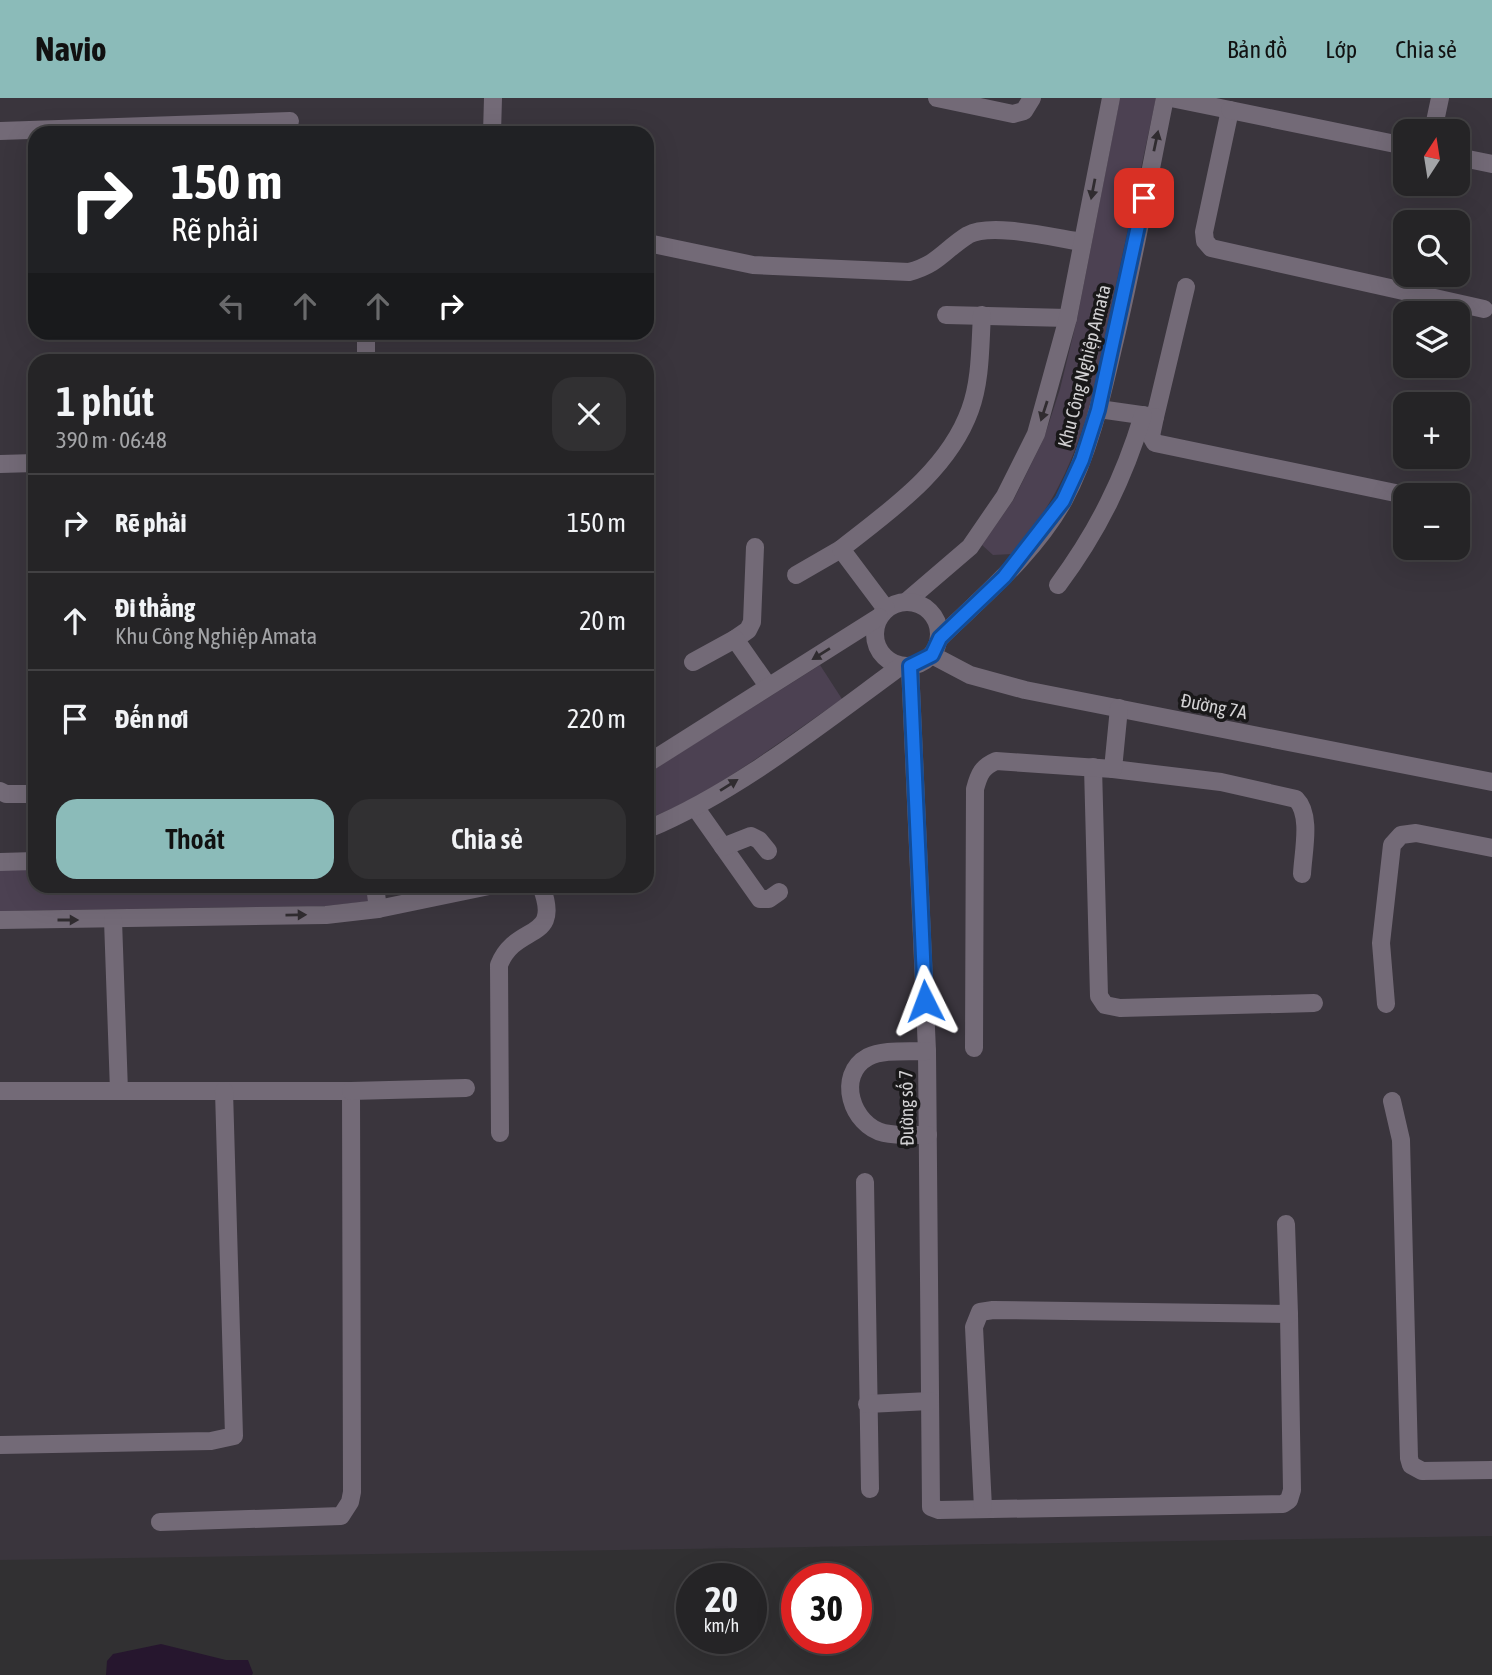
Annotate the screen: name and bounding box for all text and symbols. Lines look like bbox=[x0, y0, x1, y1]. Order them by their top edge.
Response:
text: Navio bbox=[35, 30, 107, 68]
text: Bản đồ bbox=[1227, 36, 1287, 63]
text: Lớp bbox=[1325, 36, 1357, 63]
text: Chia sẻ bbox=[1395, 36, 1457, 63]
north arrow bbox=[1393, 119, 1470, 196]
map controls bbox=[1393, 119, 1470, 560]
one-way arrow bbox=[1151, 130, 1162, 152]
text: 150 m bbox=[171, 153, 282, 209]
icon: right bbox=[56, 154, 147, 245]
pin bbox=[1114, 168, 1174, 228]
one-way arrow bbox=[1087, 178, 1098, 200]
icon: arrive bbox=[1125, 179, 1163, 217]
button: search bbox=[1393, 210, 1470, 287]
text: Rẽ phải bbox=[171, 211, 259, 248]
street label: Khu Công Nghiệp Amata bbox=[1053, 282, 1115, 450]
icon: left bbox=[213, 287, 251, 325]
icon: ahead bbox=[286, 287, 324, 325]
icon: ahead bbox=[359, 287, 397, 325]
icon: right bbox=[432, 287, 470, 325]
button: layers bbox=[1393, 301, 1470, 378]
text: 1 phút bbox=[56, 377, 154, 425]
button: close bbox=[552, 377, 626, 451]
button: + bbox=[1393, 392, 1470, 469]
one-way arrow bbox=[1038, 400, 1048, 421]
text: 390 m · 06:48 bbox=[56, 427, 167, 453]
button: − bbox=[1393, 483, 1470, 560]
icon: right bbox=[56, 504, 94, 542]
text: Rẽ phải bbox=[115, 508, 186, 538]
text: 150 m bbox=[567, 508, 626, 538]
text: Đi thẳng bbox=[115, 593, 195, 623]
icon: ahead bbox=[56, 602, 94, 640]
text: 20 m bbox=[579, 606, 626, 636]
text: Khu Công Nghiệp Amata bbox=[115, 623, 317, 649]
one-way arrow bbox=[812, 647, 831, 660]
street label: Đường 7A bbox=[1179, 689, 1250, 723]
icon: arrive bbox=[56, 700, 94, 738]
text: Đến nơi bbox=[115, 704, 188, 734]
text: 220 m bbox=[567, 704, 626, 734]
one-way arrow bbox=[720, 779, 739, 792]
button: Thoát bbox=[56, 799, 334, 879]
button: Chia sẻ bbox=[348, 799, 626, 879]
one-way arrow bbox=[285, 910, 307, 921]
one-way arrow bbox=[57, 914, 79, 926]
position arrow bbox=[888, 964, 962, 1038]
street label: Đường số 7 bbox=[894, 1070, 918, 1146]
speed limit sign: 30 bbox=[781, 1563, 872, 1654]
text: 20 bbox=[705, 1579, 738, 1619]
text: km/h bbox=[704, 1615, 739, 1636]

